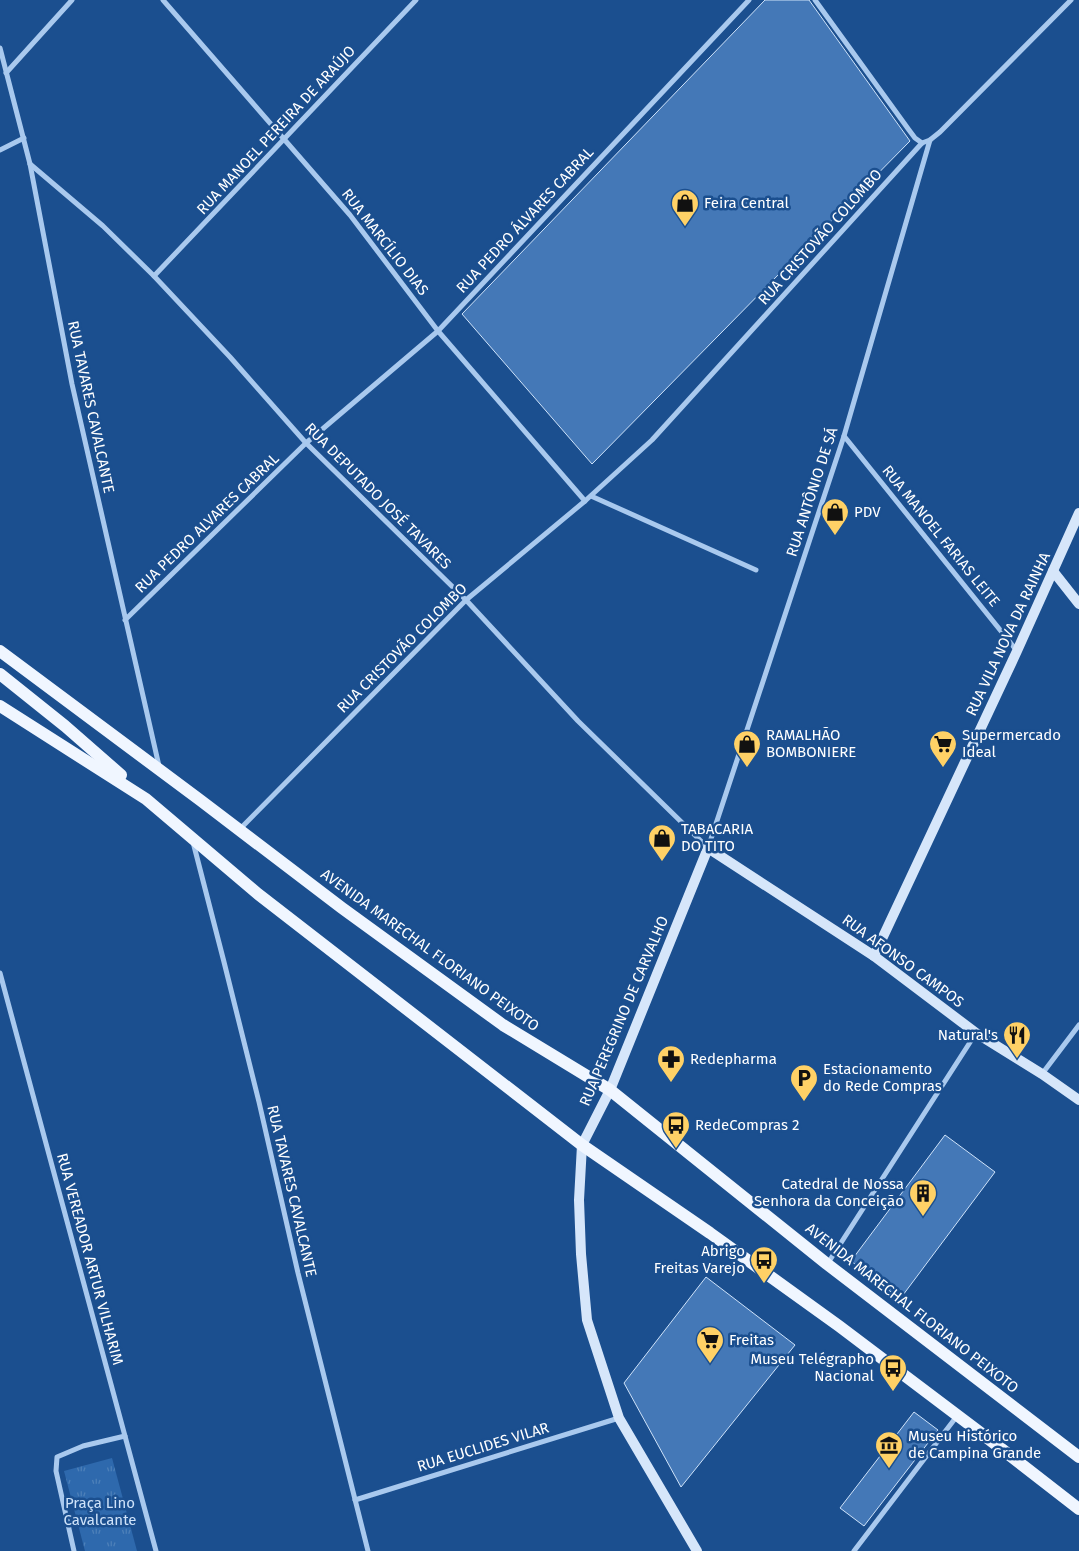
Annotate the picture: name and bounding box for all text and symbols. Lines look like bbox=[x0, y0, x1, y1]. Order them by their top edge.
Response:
street label: RUA MANOEL PEREIRA DE ARAÚJO bbox=[193, 42, 359, 218]
street label: RUA PEDRO ÁLVARES CABRAL bbox=[453, 143, 598, 297]
street label: RUA CRISTOVÃO COLOMBO bbox=[754, 165, 886, 309]
street label: RUA MARCÍLIO DIAS bbox=[338, 185, 432, 299]
shop icon: Feira Central bbox=[670, 188, 700, 227]
place label: Feira Central bbox=[704, 194, 789, 212]
street label: RUA TAVARES CAVALCANTE bbox=[64, 319, 118, 495]
street label: RUA DEPUTADO JOSÉ TAVARES bbox=[301, 419, 455, 573]
street label: RUA ANTÔNIO DE SÁ bbox=[783, 425, 842, 559]
street label: RUA PEDRO ALVARES CABRAL bbox=[131, 449, 283, 597]
street label: RUA MANOEL FARIAS LEITE bbox=[878, 462, 1004, 610]
shop icon: PDV bbox=[820, 497, 850, 536]
place label: PDV bbox=[854, 503, 881, 521]
street label: RUA VILA NOVA DA RAINHA bbox=[962, 549, 1054, 719]
street label: RUA CRISTOVÃO COLOMBO bbox=[333, 579, 471, 717]
place label: RAMALHÃO BOMBONIERE bbox=[766, 726, 856, 761]
place label: Supermercado Ideal bbox=[962, 726, 1061, 761]
shop icon: RAMALHÃO BOMBONIERE bbox=[732, 729, 762, 768]
supermarket icon: Supermercado Ideal bbox=[928, 729, 958, 768]
place label: TABACARIA DO TITO bbox=[681, 820, 754, 855]
shop icon: TABACARIA DO TITO bbox=[647, 823, 677, 862]
street label: AVENIDA MARECHAL FLORIANO PEIXOTO bbox=[317, 865, 543, 1035]
street label: RUA AFONSO CAMPOS bbox=[839, 911, 967, 1011]
street label: RUA PEREGRINO DE CARVALHO bbox=[576, 913, 672, 1109]
restaurant icon: Natural's bbox=[1002, 1020, 1032, 1059]
place label: Natural's bbox=[938, 1026, 998, 1044]
pharmacy icon: Redepharma bbox=[656, 1044, 686, 1083]
place label: Redepharma bbox=[690, 1050, 777, 1068]
place label: Estacionamento do Rede Compras bbox=[823, 1060, 942, 1095]
parking icon: Estacionamento do Rede Compras bbox=[789, 1063, 819, 1102]
street label: RUA TAVARES CAVALCANTE bbox=[263, 1103, 321, 1279]
bus stop icon: RedeCompras 2 bbox=[661, 1110, 691, 1149]
place label: RedeCompras 2 bbox=[695, 1116, 799, 1134]
street label: RUA VEREADOR ARTUR VILHARIM bbox=[53, 1151, 127, 1367]
place label: Catedral de Nossa Senhora da Conceição bbox=[754, 1175, 904, 1210]
building icon: Catedral de Nossa Senhora da Conceição bbox=[908, 1178, 938, 1217]
street label: AVENIDA MARECHAL FLORIANO PEIXOTO bbox=[802, 1219, 1022, 1397]
place label: Abrigo Freitas Varejo bbox=[654, 1242, 745, 1277]
bus stop icon: Abrigo Freitas Varejo bbox=[749, 1245, 779, 1284]
supermarket icon: Freitas bbox=[695, 1325, 725, 1364]
place label: Freitas bbox=[729, 1331, 774, 1349]
place label: Museu Telégrapho Nacional bbox=[750, 1350, 875, 1385]
bus stop icon: Museu Telégrapho Nacional bbox=[878, 1353, 908, 1392]
street label: RUA EUCLIDES VILAR bbox=[415, 1418, 551, 1476]
place label: Museu Histórico de Campina Grande bbox=[908, 1427, 1041, 1462]
museum icon: Museu Histórico de Campina Grande bbox=[874, 1430, 904, 1469]
park label: Praça Lino Cavalcante bbox=[64, 1494, 137, 1529]

